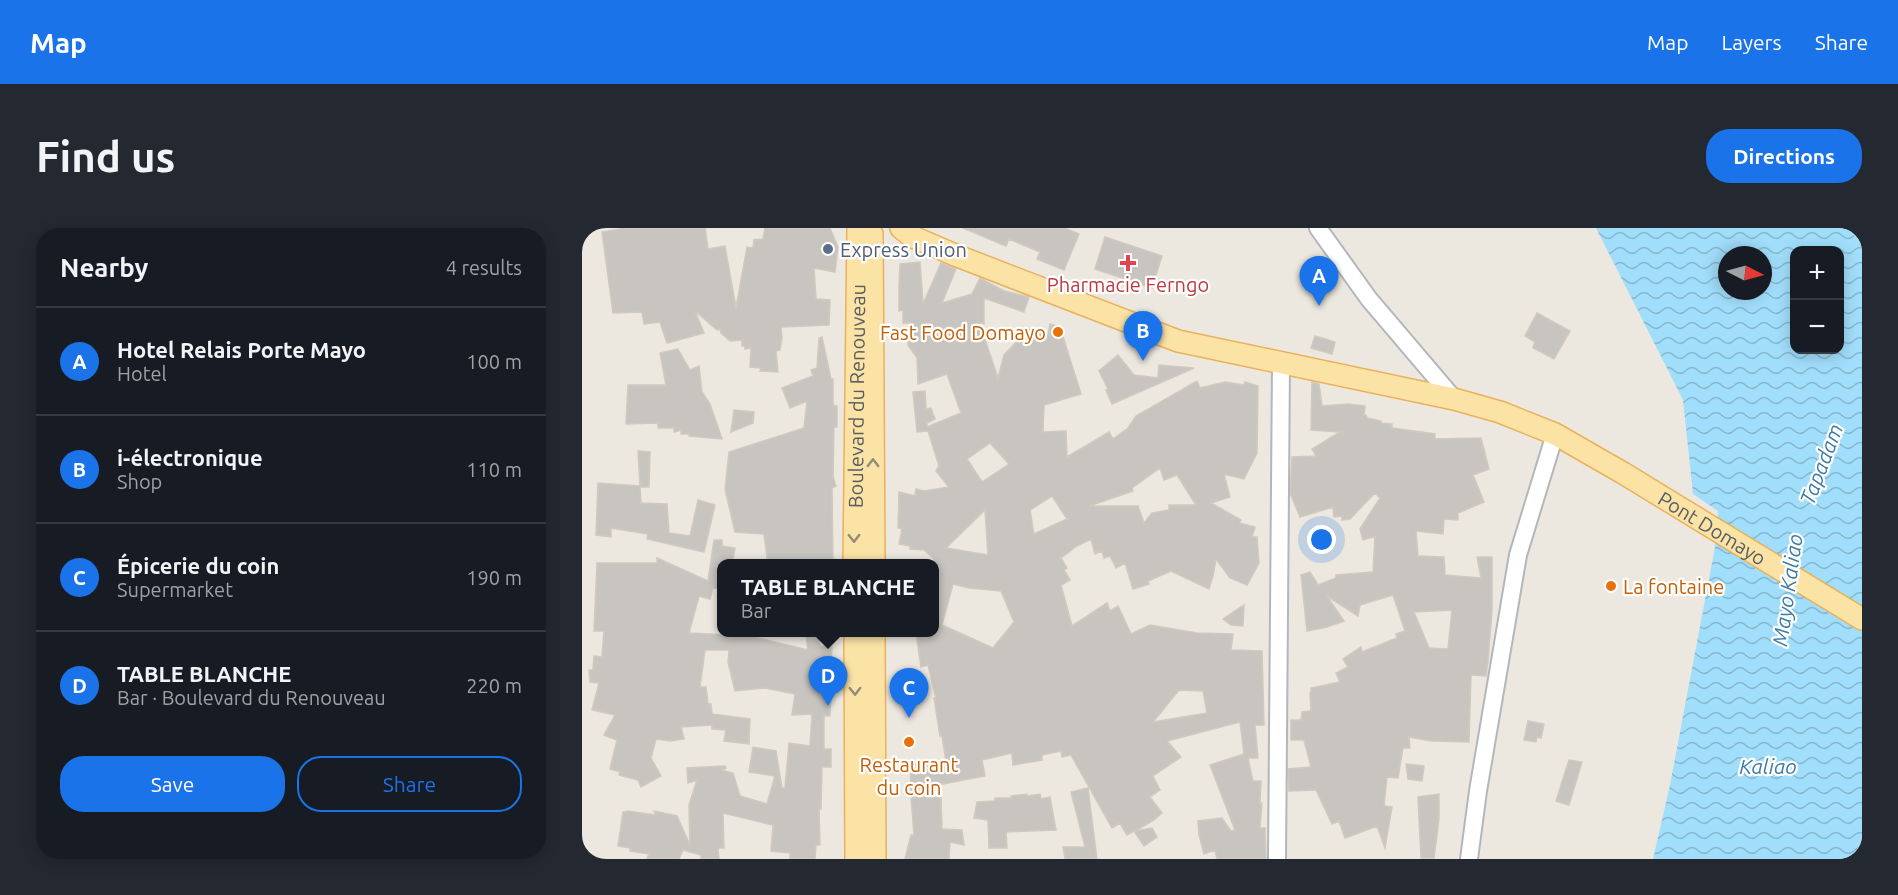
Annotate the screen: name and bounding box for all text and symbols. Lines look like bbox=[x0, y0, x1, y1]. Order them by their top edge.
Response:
text: Map bbox=[30, 27, 87, 58]
text: Map bbox=[1647, 30, 1688, 54]
text: Layers bbox=[1721, 30, 1782, 54]
text: Share bbox=[1815, 30, 1868, 54]
button: Directions bbox=[1706, 129, 1862, 183]
text: Find us bbox=[36, 133, 175, 180]
place label: Express Union bbox=[840, 238, 967, 261]
marker: Express Union bbox=[821, 242, 835, 256]
north arrow bbox=[1718, 246, 1772, 300]
map controls bbox=[1790, 246, 1844, 354]
button: + bbox=[1790, 246, 1844, 300]
text: Nearby bbox=[60, 253, 148, 282]
text: 4 results bbox=[446, 256, 522, 279]
marker: Pharmacie Ferngo bbox=[1121, 256, 1135, 270]
pin: A bbox=[1300, 256, 1338, 306]
place label: Pharmacie Ferngo bbox=[1047, 273, 1209, 296]
street label: Boulevard du Renouveau bbox=[843, 284, 869, 508]
button: − bbox=[1790, 300, 1844, 354]
pin: B bbox=[1124, 312, 1162, 361]
place label: Fast Food Domayo bbox=[880, 321, 1046, 344]
marker: Fast Food Domayo bbox=[1051, 325, 1065, 339]
text: Hotel Relais Porte Mayo bbox=[117, 337, 366, 362]
text: A bbox=[72, 350, 87, 373]
text: 100 m bbox=[466, 350, 522, 373]
text: Hotel bbox=[117, 362, 167, 385]
water label: Tapadam bbox=[1795, 420, 1847, 508]
text: i-électronique bbox=[117, 445, 263, 470]
text: B bbox=[73, 458, 86, 481]
text: 110 m bbox=[466, 458, 522, 481]
one-way arrow bbox=[867, 459, 880, 468]
text: Shop bbox=[117, 470, 162, 493]
street label: Pont Domayo bbox=[1654, 486, 1770, 569]
your location bbox=[1307, 525, 1336, 554]
water label: Mayo Kaliao bbox=[1767, 533, 1807, 647]
one-way arrow bbox=[848, 534, 860, 543]
text: Épicerie du coin bbox=[117, 553, 279, 578]
popup bbox=[717, 559, 939, 637]
text: C bbox=[73, 566, 86, 589]
text: 190 m bbox=[466, 566, 522, 589]
text: TABLE BLANCHE bbox=[741, 574, 915, 599]
place label: La fontaine bbox=[1623, 575, 1724, 598]
text: Supermarket bbox=[117, 578, 233, 601]
marker: La fontaine bbox=[1604, 579, 1618, 593]
text: Bar bbox=[741, 599, 771, 622]
pin: D bbox=[808, 656, 848, 706]
text: TABLE BLANCHE bbox=[117, 661, 291, 686]
pin: C bbox=[890, 668, 928, 718]
text: D bbox=[72, 674, 87, 697]
text: 220 m bbox=[466, 674, 522, 697]
text: Bar · Boulevard du Renouveau bbox=[117, 686, 386, 709]
one-way arrow bbox=[849, 686, 861, 695]
marker: Restaurant du coin bbox=[902, 735, 916, 749]
place label: Restaurant du coin bbox=[860, 753, 959, 799]
water label: Kaliao bbox=[1739, 754, 1797, 778]
button: Save bbox=[60, 756, 285, 812]
button: Share bbox=[297, 756, 522, 812]

